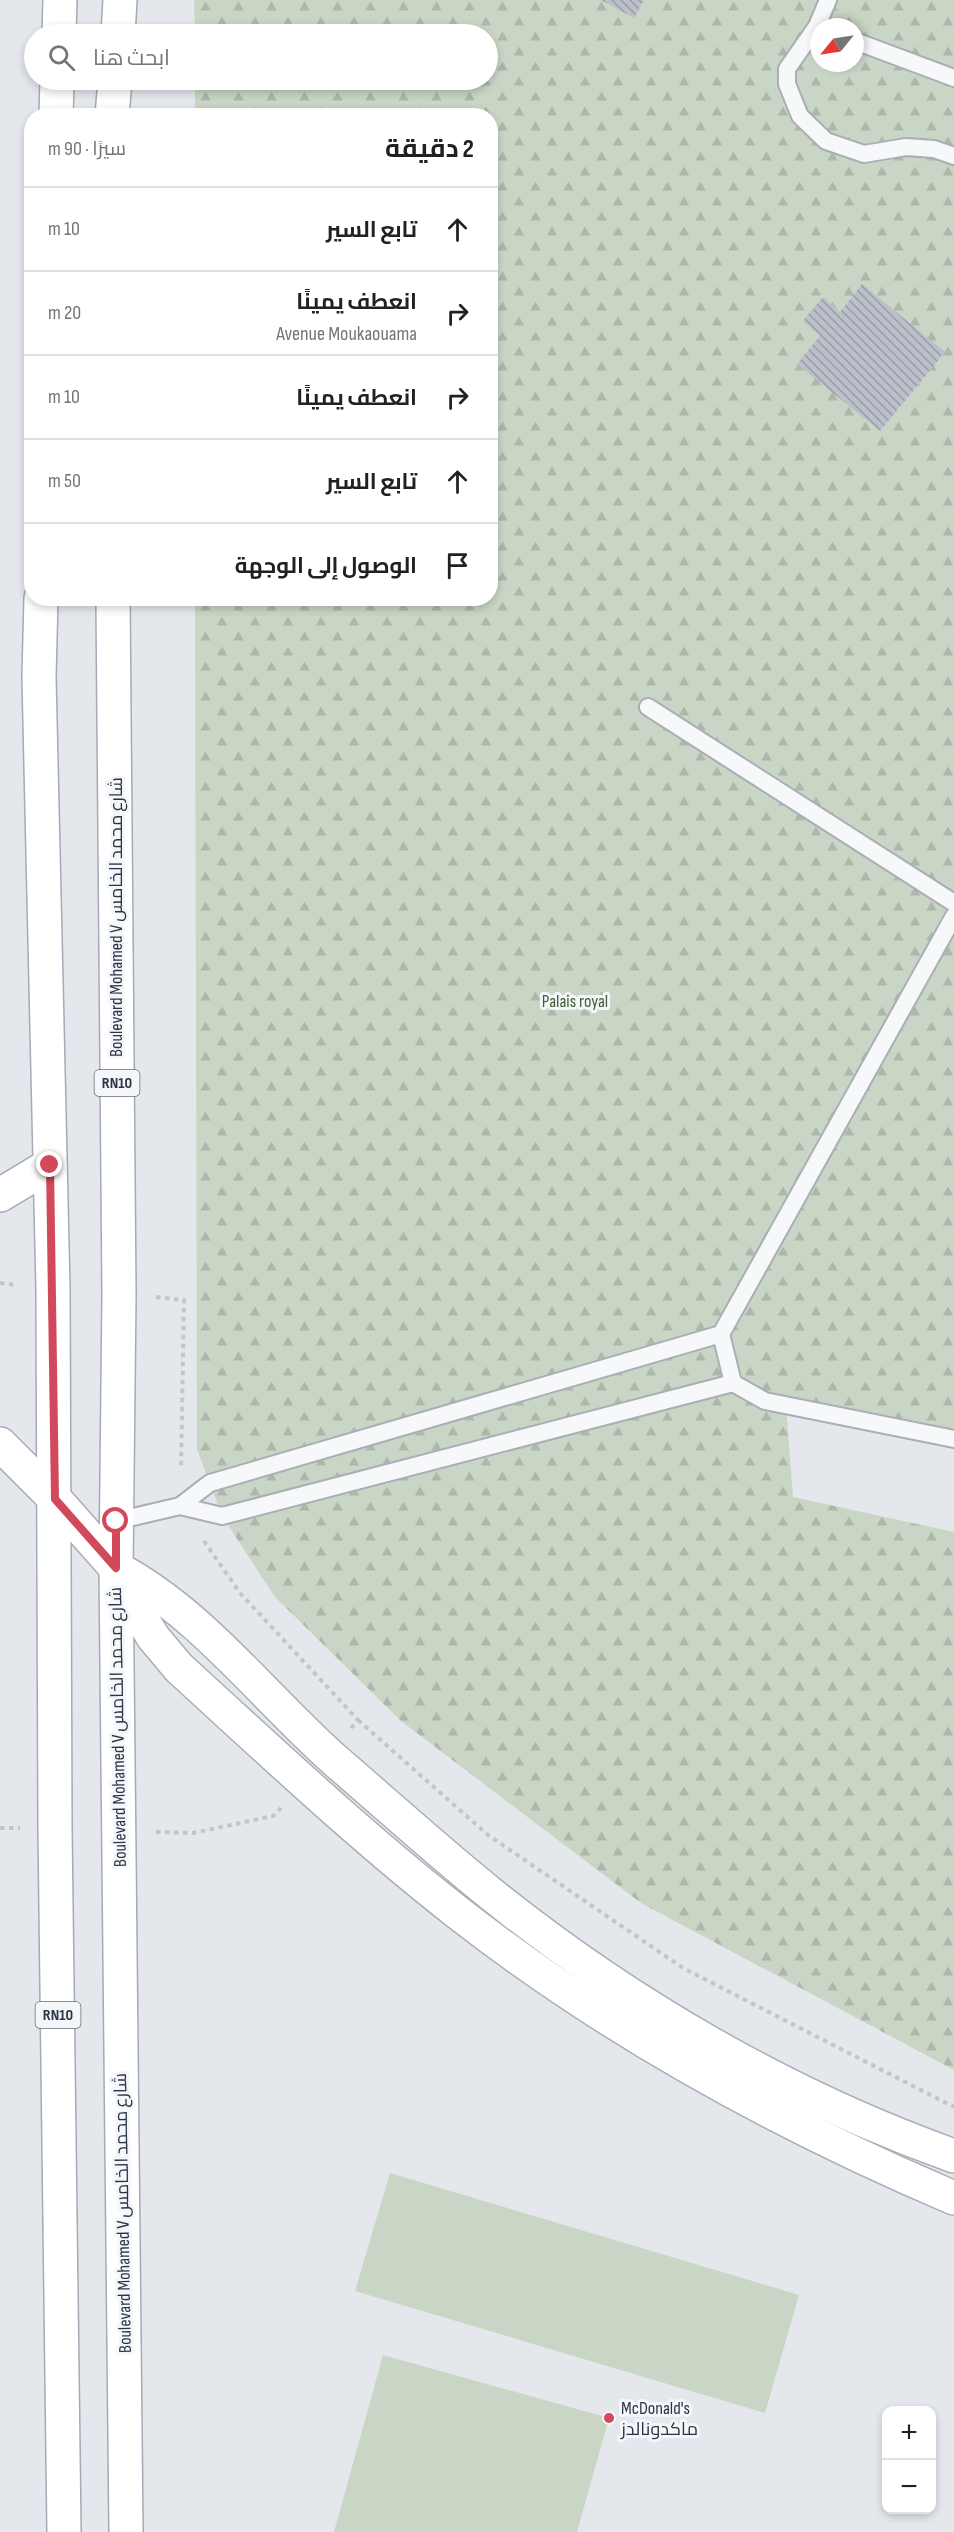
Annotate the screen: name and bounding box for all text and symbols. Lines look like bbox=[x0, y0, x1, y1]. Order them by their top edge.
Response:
north arrow bbox=[810, 18, 864, 72]
search box bbox=[24, 24, 498, 90]
icon: search bbox=[45, 41, 78, 74]
text: ابحث هنا bbox=[93, 45, 170, 72]
text: 2 دقيقة bbox=[385, 134, 474, 165]
text: سيرًا · 90 m bbox=[48, 137, 126, 161]
icon: ahead bbox=[441, 213, 474, 246]
text: 10 m bbox=[48, 217, 80, 241]
text: تابع السير bbox=[326, 217, 417, 244]
text: انعطف يمينًا bbox=[296, 289, 417, 316]
icon: right bbox=[441, 297, 474, 330]
text: 20 m bbox=[48, 301, 81, 325]
text: Avenue Moukaouama bbox=[276, 322, 417, 346]
icon: right bbox=[441, 381, 474, 414]
text: 10 m bbox=[48, 385, 80, 409]
text: انعطف يمينًا bbox=[296, 385, 417, 412]
icon: ahead bbox=[441, 465, 474, 498]
text: 50 m bbox=[48, 469, 81, 493]
text: تابع السير bbox=[326, 469, 417, 496]
icon: arrive bbox=[441, 549, 474, 582]
text: الوصول إلى الوجهة bbox=[235, 553, 417, 580]
street label: Boulevard Mohamed V شارع محمد الخامس bbox=[106, 777, 128, 1057]
park label: Palais royal bbox=[542, 991, 608, 1012]
road number: RN10 bbox=[94, 1070, 140, 1096]
route end bbox=[36, 1151, 62, 1177]
route start bbox=[102, 1507, 128, 1533]
street label: Boulevard Mohamed V شارع محمد الخامس bbox=[105, 1587, 132, 1867]
road number: RN10 bbox=[36, 2002, 80, 2028]
street label: Boulevard Mohamed V شارع محمد الخامس bbox=[110, 2073, 137, 2353]
place label: McDonald's ماكدونالدز bbox=[620, 2398, 698, 2440]
map controls bbox=[882, 2406, 936, 2514]
button: + bbox=[882, 2406, 936, 2460]
marker: McDonald's ماكدونالدز bbox=[602, 2411, 616, 2425]
button: − bbox=[882, 2460, 936, 2514]

